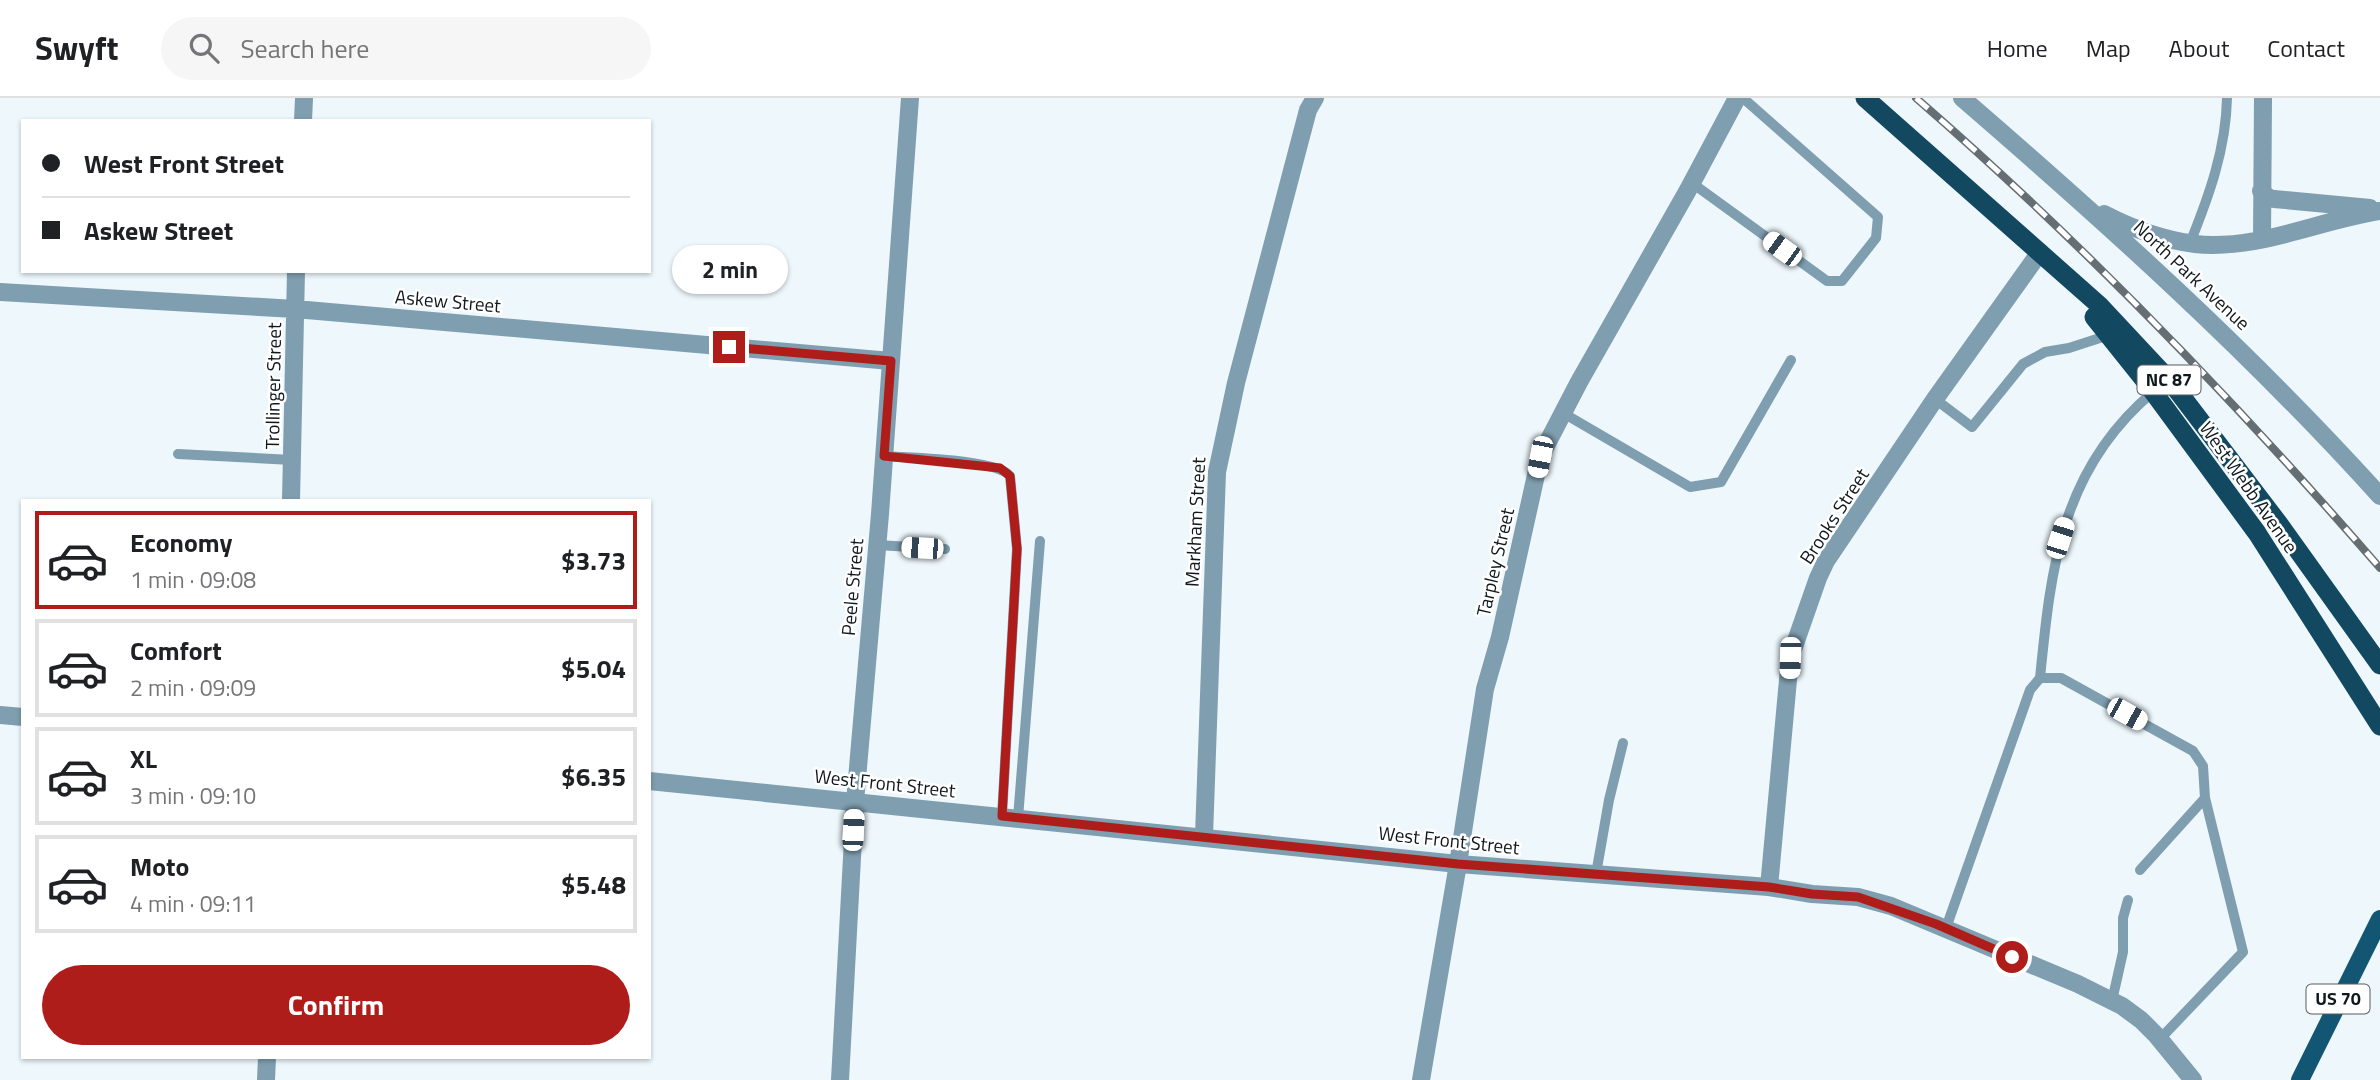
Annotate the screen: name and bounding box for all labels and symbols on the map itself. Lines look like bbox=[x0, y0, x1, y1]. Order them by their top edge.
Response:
street label: North Park Avenue bbox=[2127, 213, 2257, 337]
car bbox=[1759, 228, 1806, 270]
callout: 2 min bbox=[671, 246, 787, 294]
street label: Askew Street bbox=[394, 281, 503, 320]
street label: Trollinger Street bbox=[257, 322, 288, 450]
route end bbox=[713, 331, 745, 363]
road number: NC 87 bbox=[2138, 366, 2200, 394]
street label: West Webb Avenue bbox=[2193, 415, 2306, 559]
car bbox=[1526, 434, 1555, 480]
street label: Markham Street bbox=[1177, 456, 1212, 588]
street label: Brooks Street bbox=[1792, 462, 1876, 569]
street label: Tarpley Street bbox=[1468, 504, 1521, 619]
car bbox=[2044, 515, 2077, 561]
car bbox=[901, 536, 944, 560]
street label: Peele Street bbox=[833, 537, 870, 637]
car bbox=[1779, 637, 1802, 679]
car bbox=[2104, 695, 2151, 733]
street label: West Front Street bbox=[813, 761, 957, 804]
car bbox=[842, 808, 865, 852]
street label: West Front Street bbox=[1377, 818, 1521, 861]
route start bbox=[1996, 941, 2028, 973]
road number: US 70 bbox=[2306, 985, 2370, 1014]

